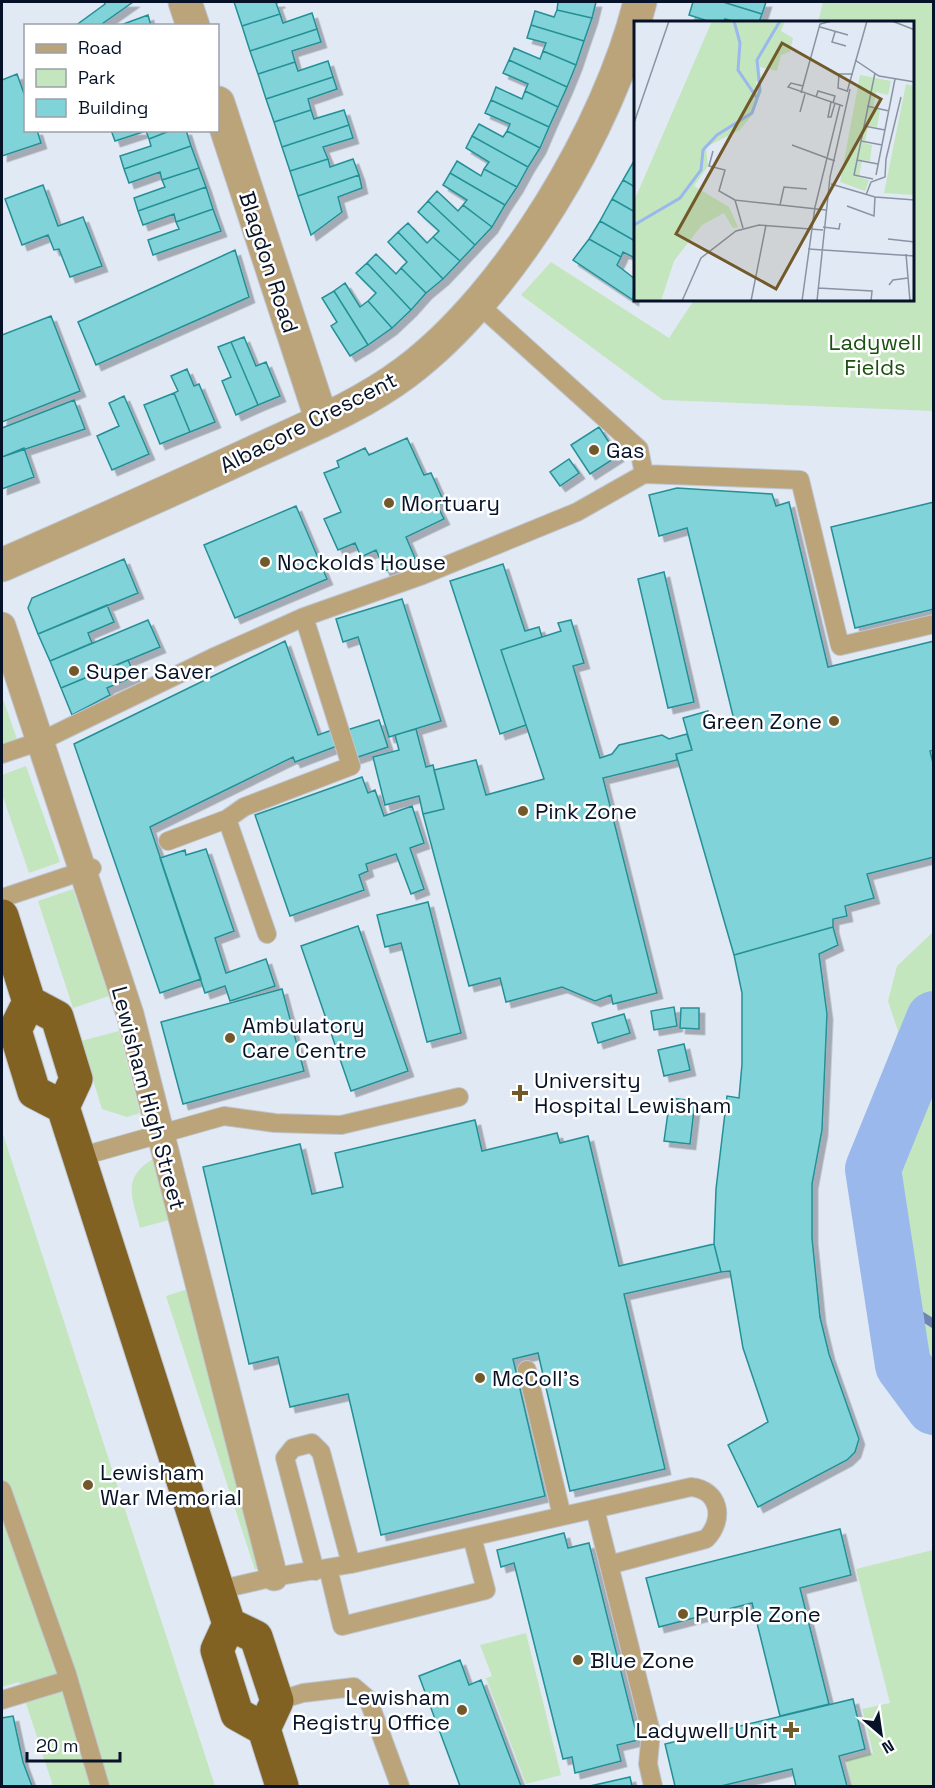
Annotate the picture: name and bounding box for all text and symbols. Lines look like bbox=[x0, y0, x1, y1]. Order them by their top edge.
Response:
inset map bbox=[634, 21, 914, 302]
legend bbox=[24, 24, 219, 132]
text: Road bbox=[78, 36, 122, 59]
text: Park bbox=[78, 66, 116, 89]
text: Building bbox=[78, 96, 148, 119]
street label: Blagdon Road bbox=[233, 188, 305, 336]
park label: Ladywell Fields bbox=[828, 328, 922, 381]
street label: Albacore Crescent bbox=[215, 365, 401, 479]
place label: Gas bbox=[606, 436, 645, 464]
marker: Gas bbox=[587, 443, 601, 457]
place label: Mortuary bbox=[401, 489, 500, 517]
marker: Mortuary bbox=[382, 496, 396, 510]
place label: Nockolds House bbox=[277, 548, 446, 576]
marker: Nockolds House bbox=[258, 555, 272, 569]
place label: Super Saver bbox=[86, 657, 212, 685]
marker: Super Saver bbox=[67, 664, 81, 678]
place label: Green Zone bbox=[702, 707, 822, 735]
marker: Green Zone bbox=[827, 714, 841, 728]
place label: Pink Zone bbox=[535, 797, 637, 825]
marker: Pink Zone bbox=[516, 804, 530, 818]
street label: Lewisham High Street bbox=[106, 983, 192, 1213]
place label: Ambulatory Care Centre bbox=[242, 1011, 367, 1064]
marker: Ambulatory Care Centre bbox=[223, 1031, 237, 1045]
place label: University Hospital Lewisham bbox=[534, 1066, 731, 1119]
marker: University Hospital Lewisham bbox=[511, 1084, 529, 1102]
place label: McColl's bbox=[492, 1364, 580, 1392]
marker: McColl's bbox=[473, 1371, 487, 1385]
place label: Lewisham War Memorial bbox=[100, 1458, 242, 1511]
marker: Lewisham War Memorial bbox=[81, 1478, 95, 1492]
place label: Purple Zone bbox=[695, 1600, 821, 1628]
marker: Purple Zone bbox=[676, 1607, 690, 1621]
place label: Blue Zone bbox=[590, 1646, 695, 1674]
marker: Blue Zone bbox=[571, 1653, 585, 1667]
place label: Lewisham Registry Office bbox=[292, 1683, 450, 1736]
marker: Lewisham Registry Office bbox=[455, 1703, 469, 1717]
north arrow bbox=[851, 1704, 911, 1764]
place label: Ladywell Unit bbox=[635, 1716, 778, 1744]
marker: Ladywell Unit bbox=[782, 1721, 800, 1739]
scale bar bbox=[27, 1725, 120, 1763]
text: 20 m bbox=[36, 1734, 79, 1757]
text: N bbox=[878, 1735, 898, 1758]

